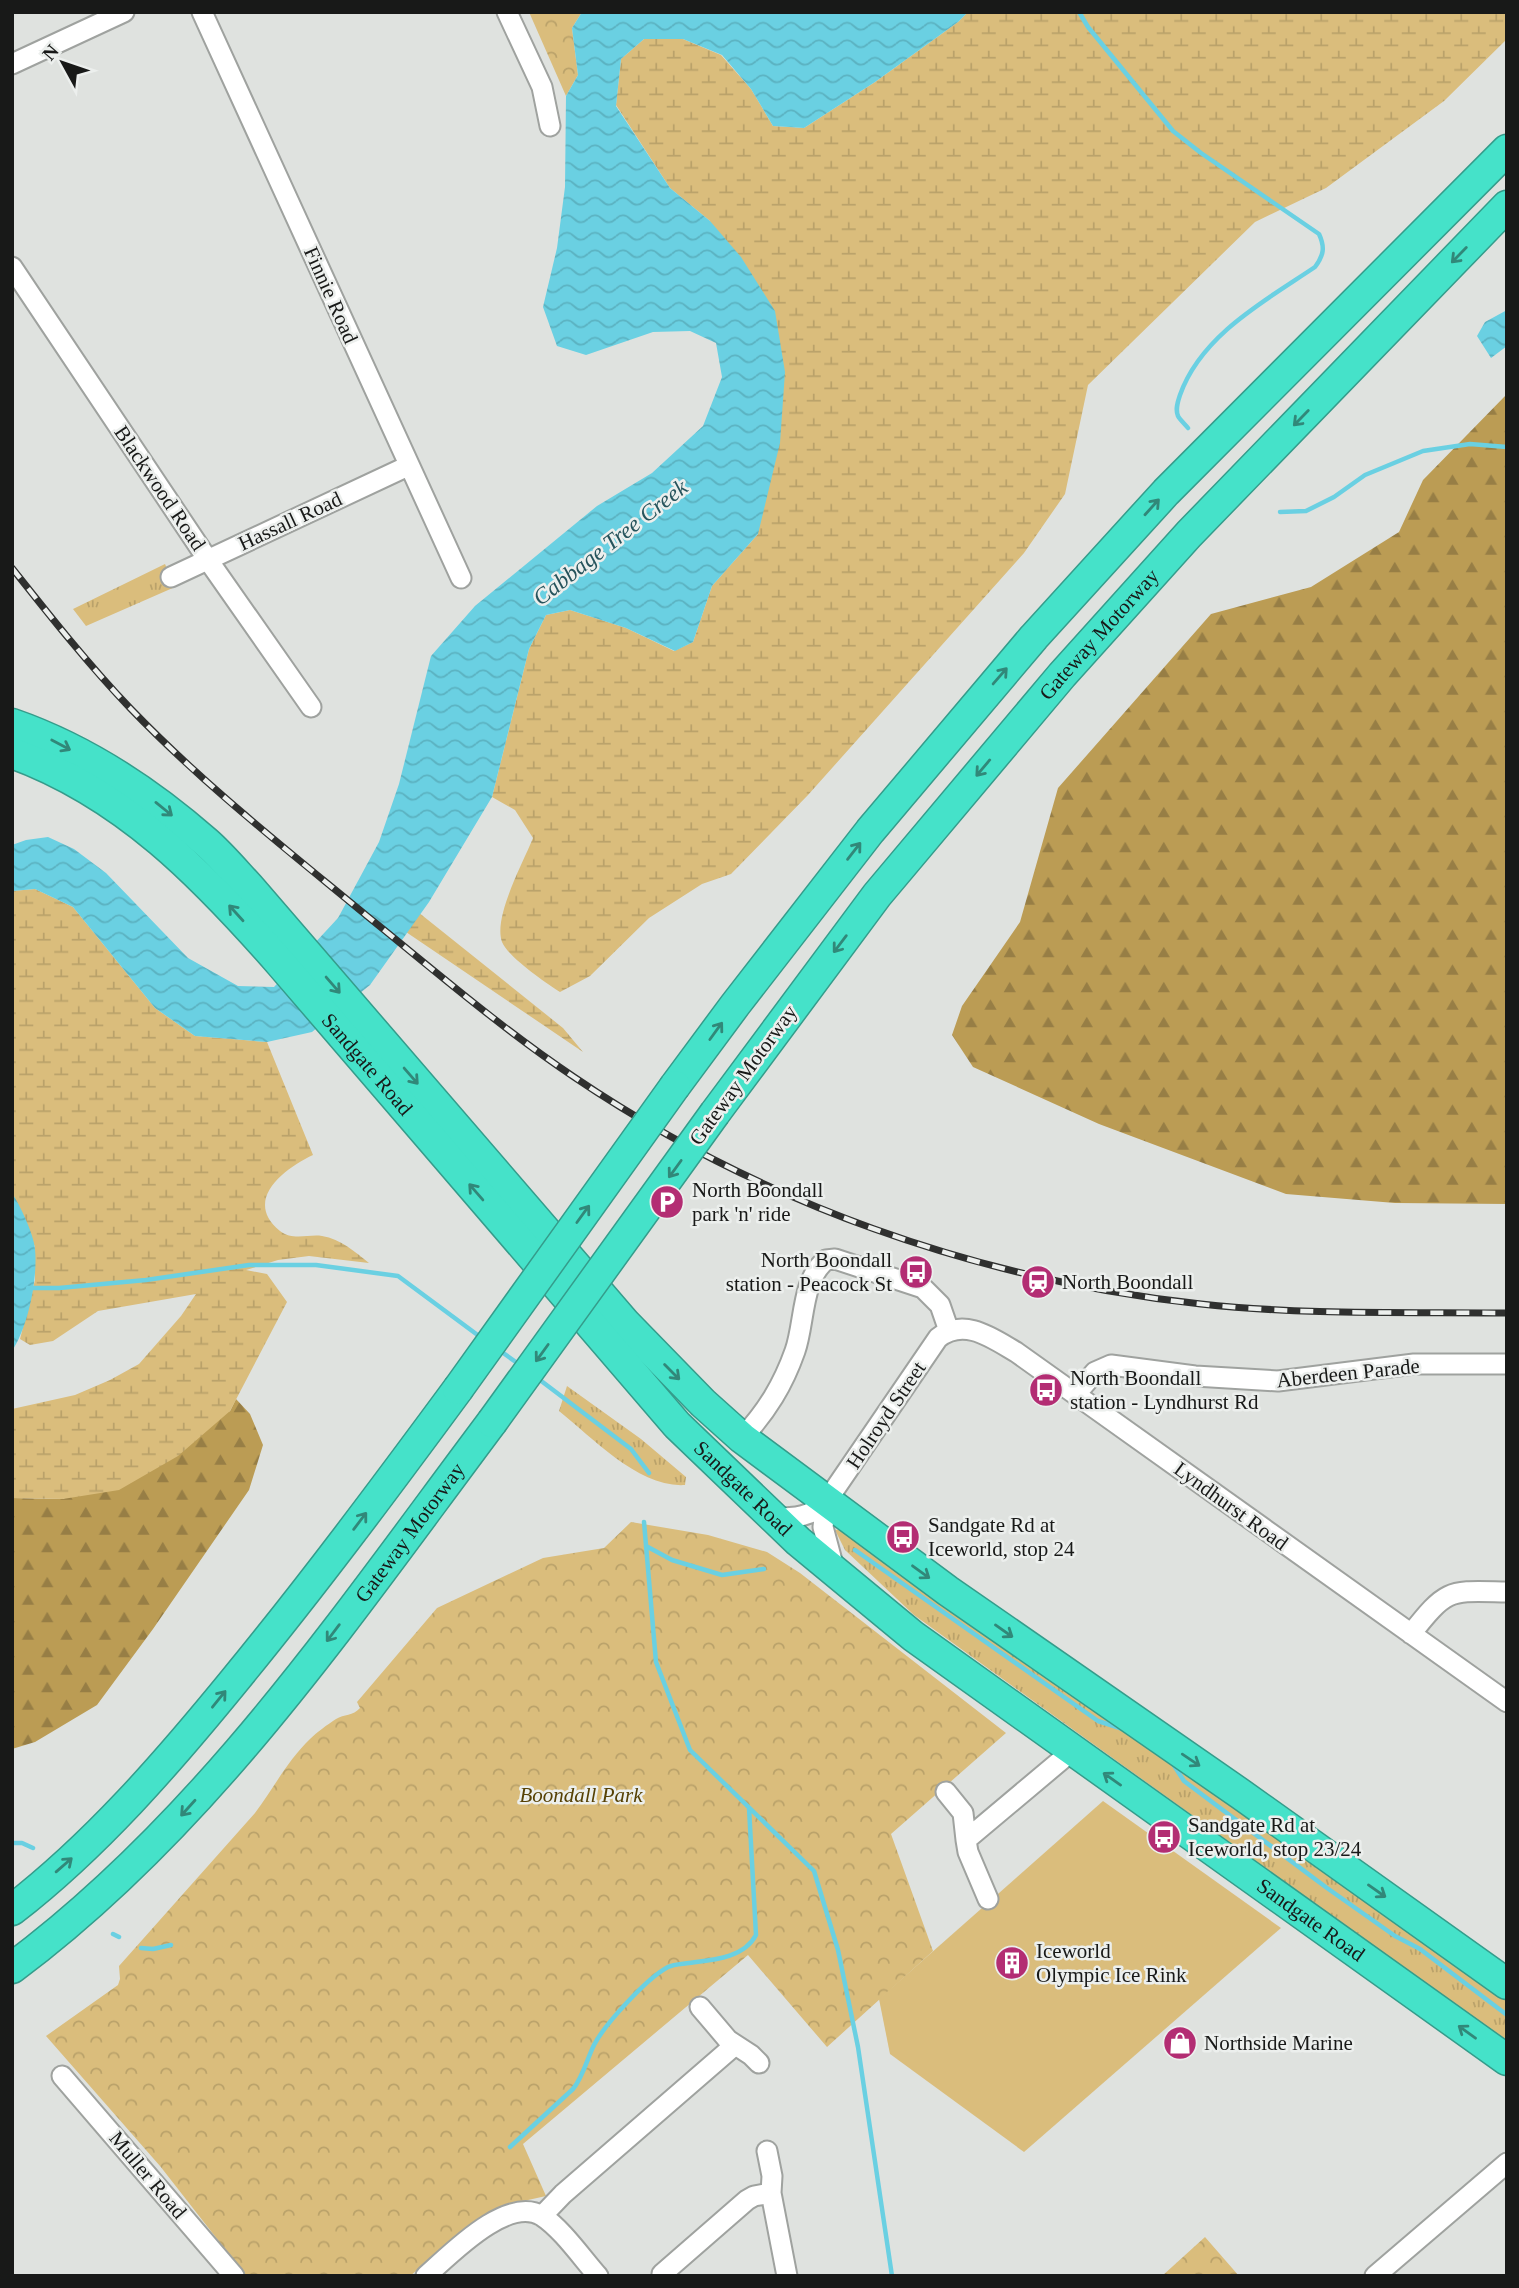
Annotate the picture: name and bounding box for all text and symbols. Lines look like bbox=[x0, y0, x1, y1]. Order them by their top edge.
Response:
north arrow bbox=[28, 28, 98, 98]
text: N bbox=[38, 40, 63, 64]
street label: Finnie Road bbox=[299, 243, 363, 347]
one-way arrow bbox=[1451, 246, 1468, 263]
one-way arrow bbox=[1292, 409, 1309, 426]
street label: Blackwood Road bbox=[109, 421, 211, 555]
water label: Cabbage Tree Creek bbox=[528, 474, 693, 610]
street label: Hassall Road bbox=[234, 486, 346, 555]
one-way arrow bbox=[1144, 498, 1160, 516]
street label: Gateway Motorway bbox=[1034, 564, 1164, 705]
one-way arrow bbox=[992, 667, 1008, 685]
one-way arrow bbox=[50, 738, 71, 752]
one-way arrow bbox=[975, 758, 991, 776]
one-way arrow bbox=[155, 801, 173, 816]
one-way arrow bbox=[846, 842, 861, 861]
one-way arrow bbox=[228, 904, 244, 922]
one-way arrow bbox=[832, 934, 847, 953]
one-way arrow bbox=[325, 975, 341, 993]
street label: Gateway Motorway bbox=[684, 1000, 802, 1150]
street label: Sandgate Road bbox=[317, 1008, 418, 1121]
one-way arrow bbox=[708, 1023, 723, 1041]
one-way arrow bbox=[403, 1066, 419, 1084]
one-way arrow bbox=[668, 1159, 682, 1178]
place label: North Boondall park 'n' ride bbox=[692, 1178, 823, 1226]
parking icon: North Boondall park 'n' ride bbox=[648, 1183, 686, 1221]
one-way arrow bbox=[468, 1184, 484, 1202]
one-way arrow bbox=[576, 1205, 590, 1224]
place label: North Boondall station - Peacock St bbox=[726, 1248, 892, 1296]
bus stop icon: North Boondall station - Peacock St bbox=[897, 1253, 935, 1291]
station icon: North Boondall bbox=[1019, 1263, 1057, 1301]
place label: North Boondall bbox=[1062, 1270, 1193, 1294]
one-way arrow bbox=[535, 1343, 549, 1362]
street label: Aberdeen Parade bbox=[1275, 1354, 1421, 1392]
street label: Holroyd Street bbox=[841, 1357, 931, 1473]
one-way arrow bbox=[663, 1363, 680, 1380]
place label: North Boondall station - Lyndhurst Rd bbox=[1070, 1366, 1259, 1414]
bus stop icon: North Boondall station - Lyndhurst Rd bbox=[1027, 1371, 1065, 1409]
street label: Sandgate Road bbox=[689, 1436, 797, 1541]
street label: Lyndhurst Road bbox=[1169, 1457, 1293, 1556]
street label: Gateway Motorway bbox=[350, 1458, 470, 1607]
one-way arrow bbox=[353, 1512, 368, 1531]
place label: Sandgate Rd at Iceworld, stop 24 bbox=[928, 1513, 1075, 1561]
bus stop icon: Sandgate Rd at Iceworld, stop 24 bbox=[884, 1518, 922, 1556]
one-way arrow bbox=[911, 1564, 930, 1579]
one-way arrow bbox=[326, 1623, 341, 1642]
one-way arrow bbox=[994, 1624, 1013, 1638]
one-way arrow bbox=[211, 1691, 227, 1709]
one-way arrow bbox=[1181, 1753, 1200, 1767]
one-way arrow bbox=[1103, 1772, 1122, 1786]
park label: Boondall Park bbox=[519, 1783, 643, 1807]
one-way arrow bbox=[179, 1799, 196, 1816]
place label: Sandgate Rd at Iceworld, stop 23/24 bbox=[1188, 1813, 1362, 1861]
bus stop icon: Sandgate Rd at Iceworld, stop 23/24 bbox=[1145, 1818, 1183, 1856]
one-way arrow bbox=[54, 1857, 72, 1873]
street label: Sandgate Road bbox=[1252, 1873, 1370, 1967]
one-way arrow bbox=[1367, 1884, 1386, 1898]
place label: Iceworld Olympic Ice Rink bbox=[1036, 1939, 1187, 1987]
building icon: Iceworld Olympic Ice Rink bbox=[993, 1944, 1031, 1982]
shop icon: Northside Marine bbox=[1161, 2024, 1199, 2062]
one-way arrow bbox=[1458, 2024, 1477, 2039]
place label: Northside Marine bbox=[1204, 2031, 1353, 2055]
street label: Muller Road bbox=[105, 2126, 192, 2224]

